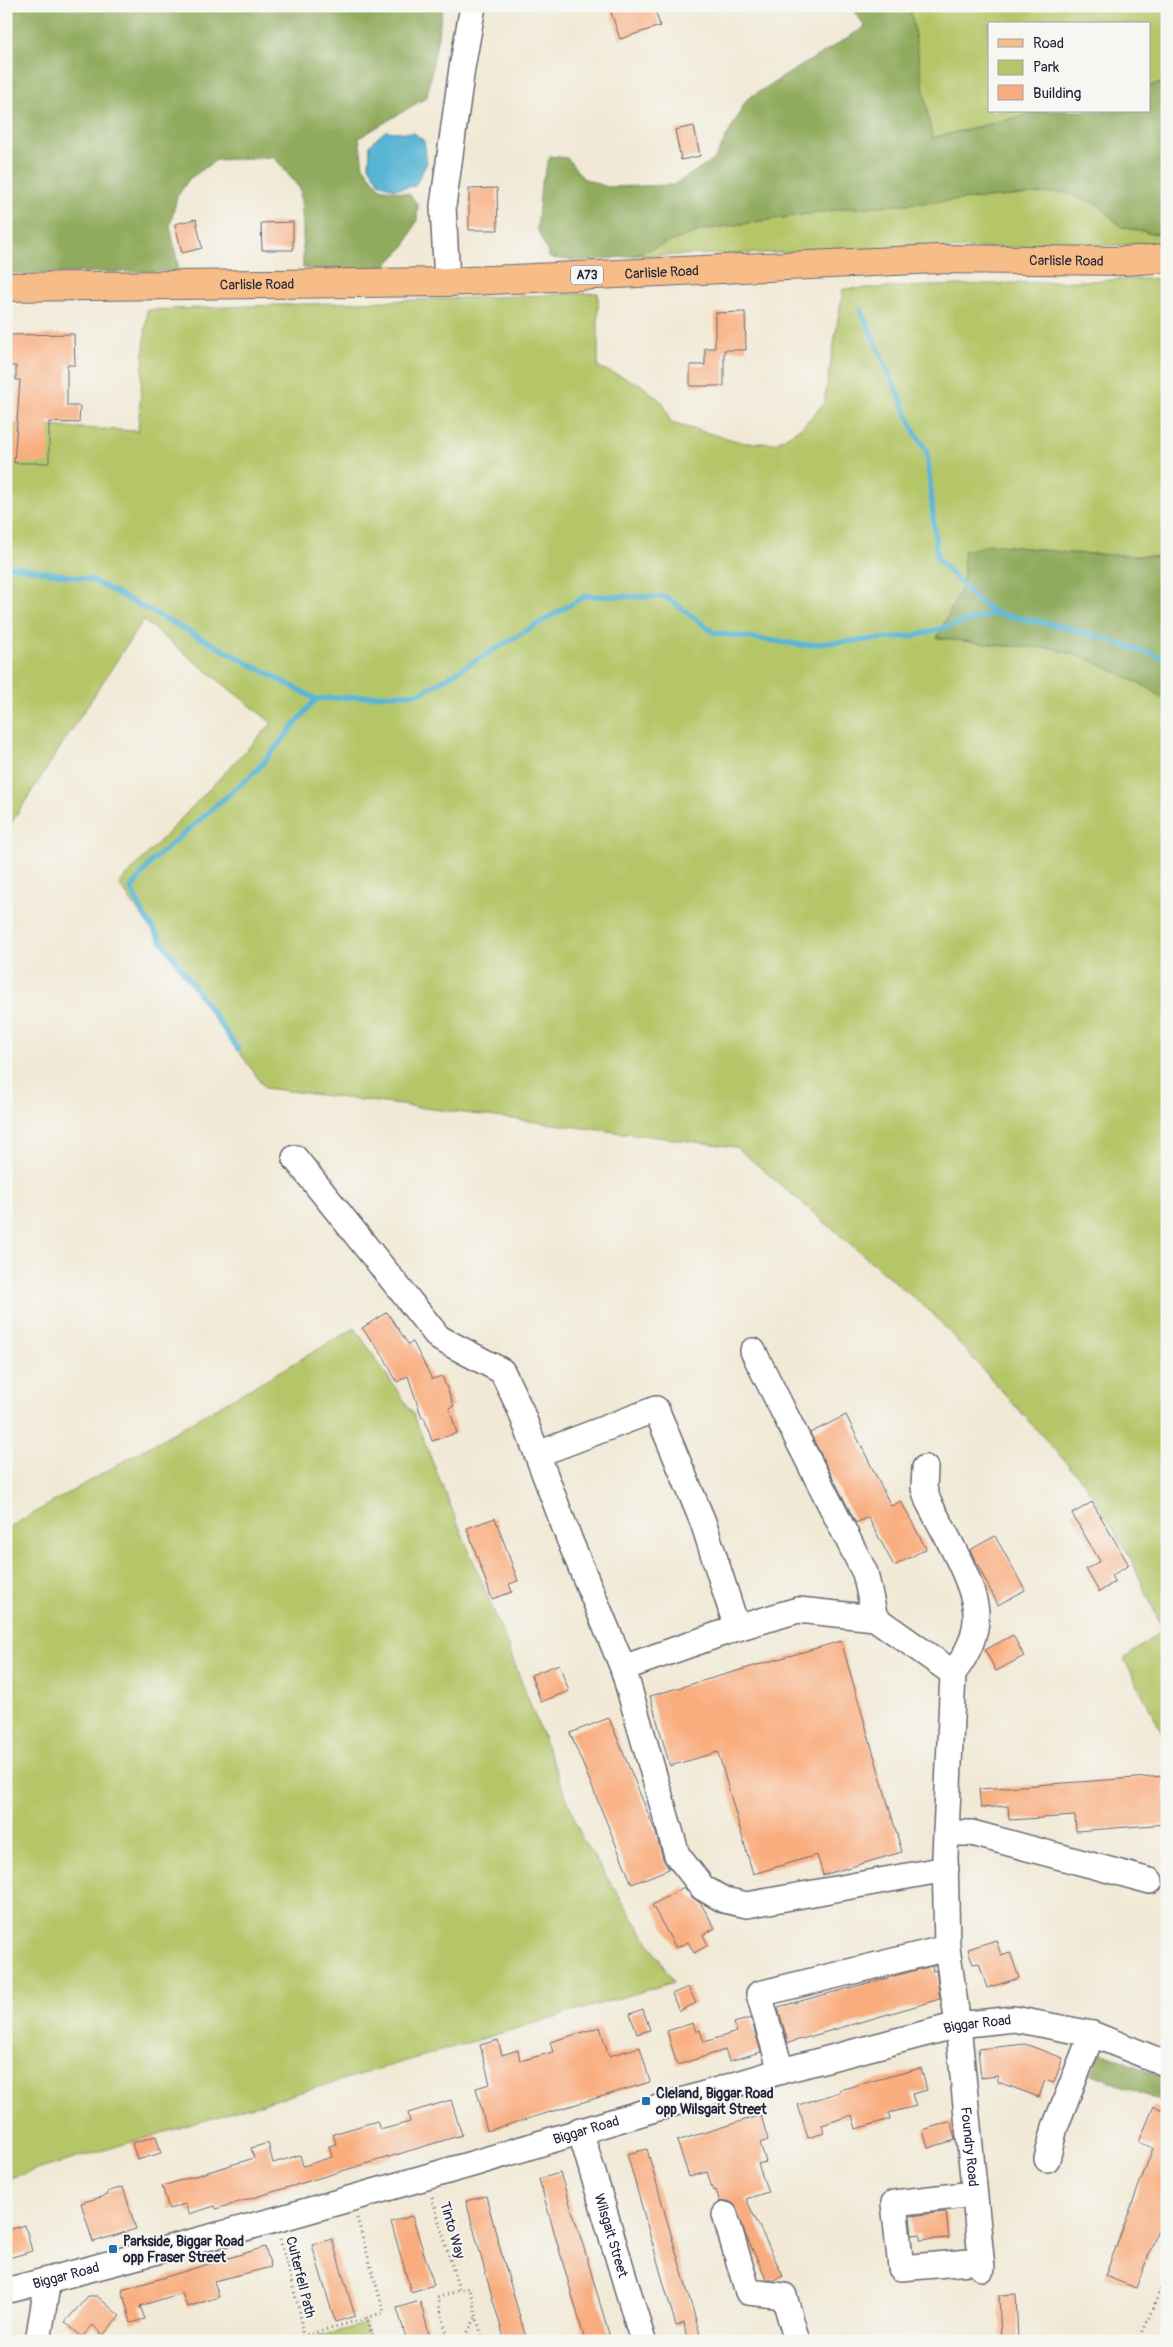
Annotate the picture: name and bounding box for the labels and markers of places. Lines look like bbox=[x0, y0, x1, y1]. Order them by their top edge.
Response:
place label: Cleland, Biggar Road opp Wilsgait Street bbox=[655, 2085, 774, 2118]
marker: Cleland, Biggar Road opp Wilsgait Street bbox=[640, 2095, 652, 2107]
place label: Parkside, Biggar Road opp Fraser Street bbox=[122, 2233, 244, 2266]
marker: Parkside, Biggar Road opp Fraser Street bbox=[107, 2243, 119, 2255]

